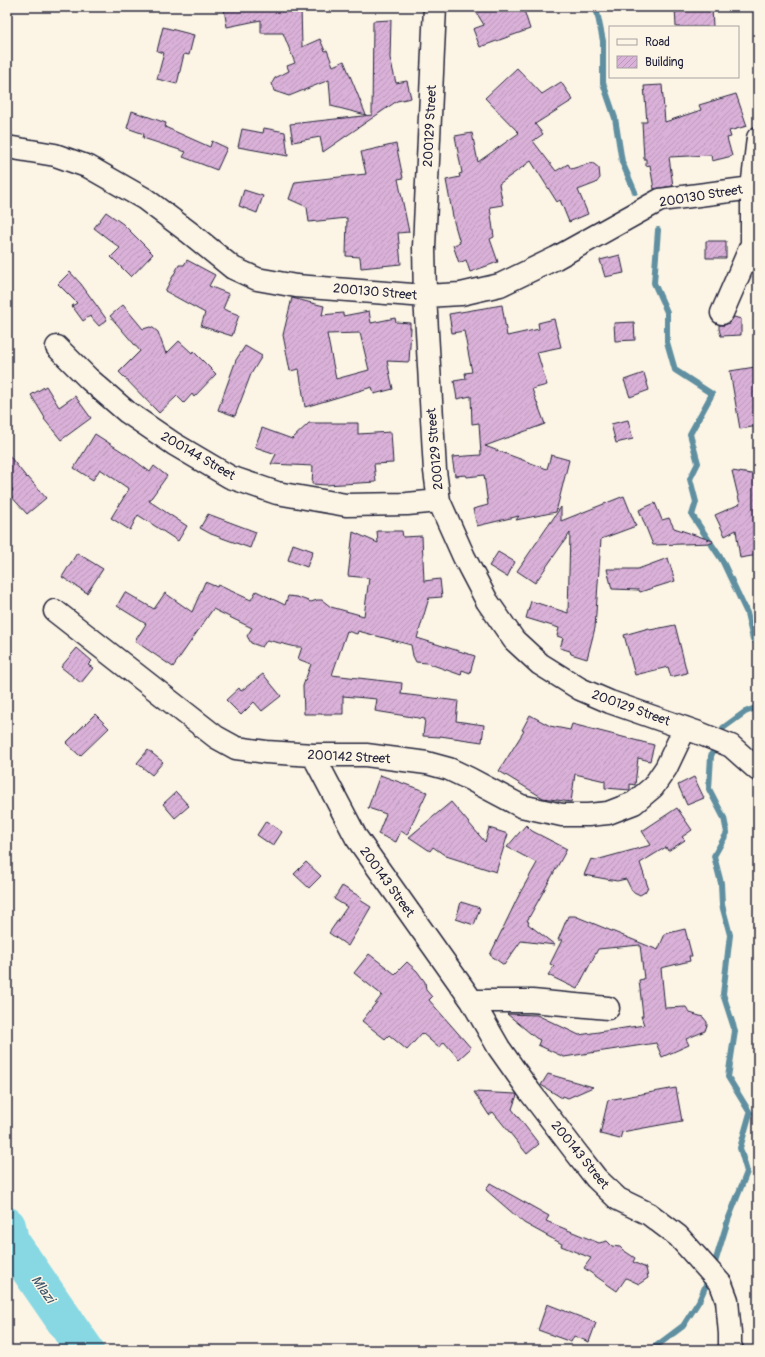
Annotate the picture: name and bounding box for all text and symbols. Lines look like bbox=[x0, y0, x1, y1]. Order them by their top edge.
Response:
legend bbox=[609, 26, 739, 78]
text: Road bbox=[645, 35, 670, 50]
text: Building bbox=[645, 55, 684, 70]
street label: 200129 Street bbox=[420, 84, 440, 167]
street label: 200130 Street bbox=[658, 181, 745, 210]
street label: 200130 Street bbox=[332, 280, 418, 304]
street label: 200129 Street bbox=[423, 407, 447, 491]
street label: 200144 Street bbox=[158, 428, 239, 484]
street label: 200129 Street bbox=[590, 686, 673, 730]
street label: 200142 Street bbox=[307, 747, 392, 767]
street label: 200143 Street bbox=[356, 844, 418, 921]
street label: 200143 Street bbox=[548, 1118, 613, 1193]
water label: Mlazi bbox=[28, 1272, 60, 1308]

